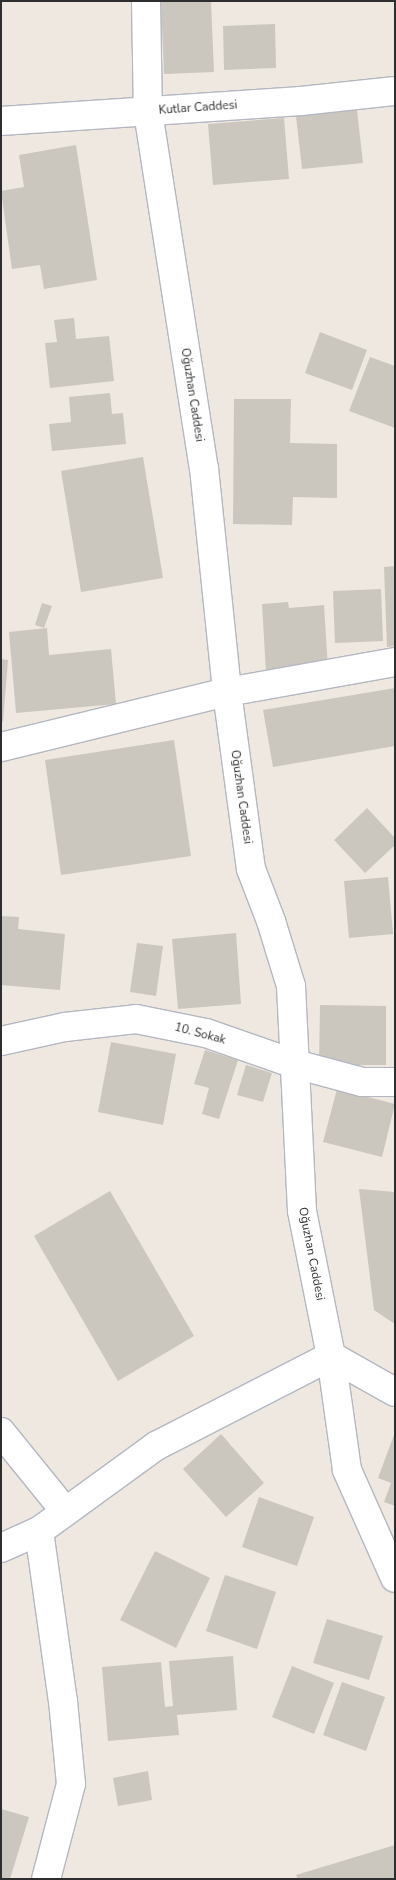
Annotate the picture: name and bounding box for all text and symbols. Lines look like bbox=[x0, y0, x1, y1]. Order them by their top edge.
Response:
street label: Kutlar Caddesi bbox=[158, 98, 238, 118]
street label: Oğuzhan Caddesi bbox=[177, 347, 207, 443]
street label: Oğuzhan Caddesi bbox=[227, 749, 255, 845]
street label: 10. Sokak bbox=[173, 1020, 227, 1048]
street label: Oğuzhan Caddesi bbox=[295, 1206, 327, 1302]

